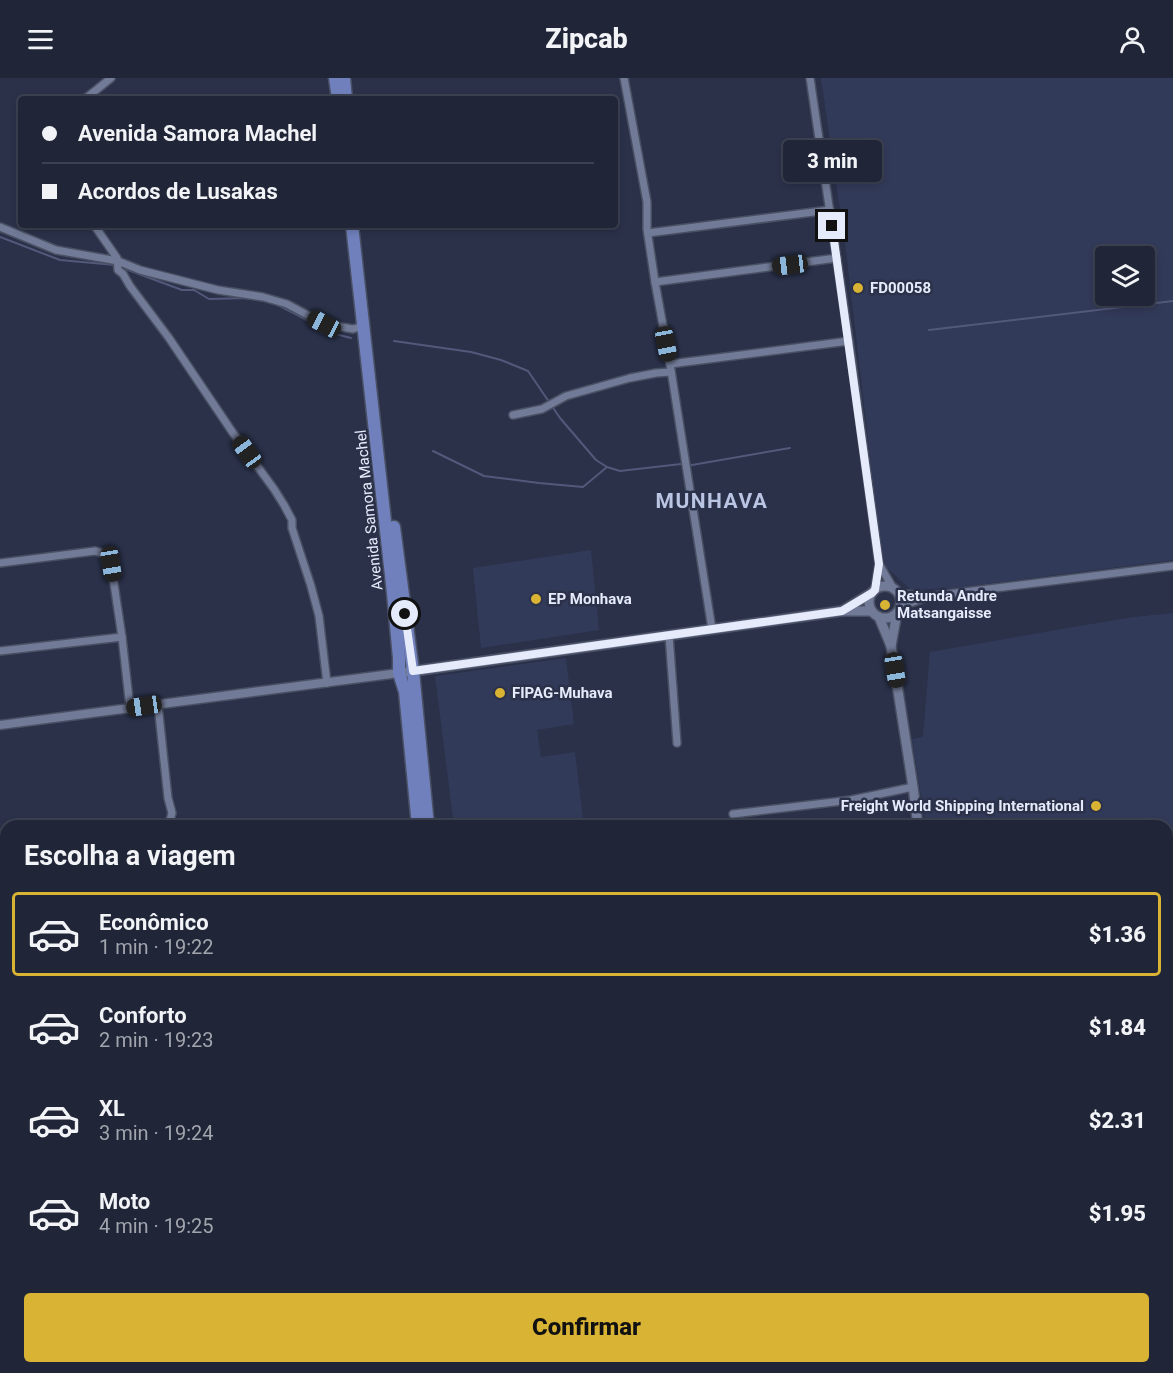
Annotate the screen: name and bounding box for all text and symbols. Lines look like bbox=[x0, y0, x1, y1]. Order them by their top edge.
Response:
icon: menu bbox=[24, 23, 57, 56]
text: Zipcab bbox=[545, 23, 628, 55]
icon: person bbox=[1116, 23, 1149, 56]
text: Avenida Samora Machel bbox=[78, 121, 317, 146]
callout: 3 min bbox=[782, 139, 882, 181]
text: 3 min bbox=[807, 149, 858, 173]
text: Acordos de Lusakas bbox=[78, 179, 278, 204]
route end bbox=[818, 212, 845, 239]
map controls bbox=[1095, 246, 1155, 306]
button: layers bbox=[1095, 246, 1155, 306]
car bbox=[771, 254, 809, 276]
place label: FD00058 bbox=[870, 279, 931, 297]
marker: FD00058 bbox=[851, 281, 865, 295]
car bbox=[304, 308, 344, 340]
car bbox=[654, 325, 678, 363]
street label: Avenida Samora Machel bbox=[352, 429, 386, 591]
car bbox=[229, 432, 265, 472]
district label: MUNHAVA bbox=[656, 489, 768, 513]
car bbox=[99, 545, 123, 583]
place label: Retunda Andre Matsangaisse bbox=[897, 587, 997, 622]
place label: EP Monhava bbox=[548, 590, 632, 608]
marker: EP Monhava bbox=[529, 592, 543, 606]
marker: Retunda Andre Matsangaisse bbox=[878, 598, 892, 612]
route start bbox=[391, 600, 418, 627]
car bbox=[883, 651, 907, 689]
place label: FIPAG-Muhava bbox=[512, 684, 613, 702]
marker: FIPAG-Muhava bbox=[493, 686, 507, 700]
car bbox=[125, 695, 163, 717]
place label: Freight World Shipping International bbox=[841, 797, 1084, 815]
marker: Freight World Shipping International bbox=[1089, 799, 1103, 813]
text: Escolha a viagem bbox=[24, 840, 236, 872]
icon: car bbox=[27, 907, 81, 961]
text: Econômico bbox=[99, 910, 209, 935]
text: $1.36 bbox=[1089, 922, 1146, 947]
text: 1 min · 19:22 bbox=[99, 935, 214, 959]
icon: car bbox=[27, 1000, 81, 1054]
text: Conforto bbox=[99, 1003, 187, 1028]
text: $1.84 bbox=[1089, 1015, 1146, 1040]
text: 2 min · 19:23 bbox=[99, 1028, 214, 1052]
icon: car bbox=[27, 1093, 81, 1147]
text: XL bbox=[99, 1096, 125, 1121]
text: $2.31 bbox=[1089, 1108, 1146, 1133]
text: 3 min · 19:24 bbox=[99, 1121, 214, 1145]
icon: car bbox=[27, 1186, 81, 1240]
text: Moto bbox=[99, 1189, 150, 1214]
text: $1.95 bbox=[1089, 1201, 1146, 1226]
text: 4 min · 19:25 bbox=[99, 1214, 214, 1238]
button: Confirmar bbox=[24, 1293, 1149, 1362]

